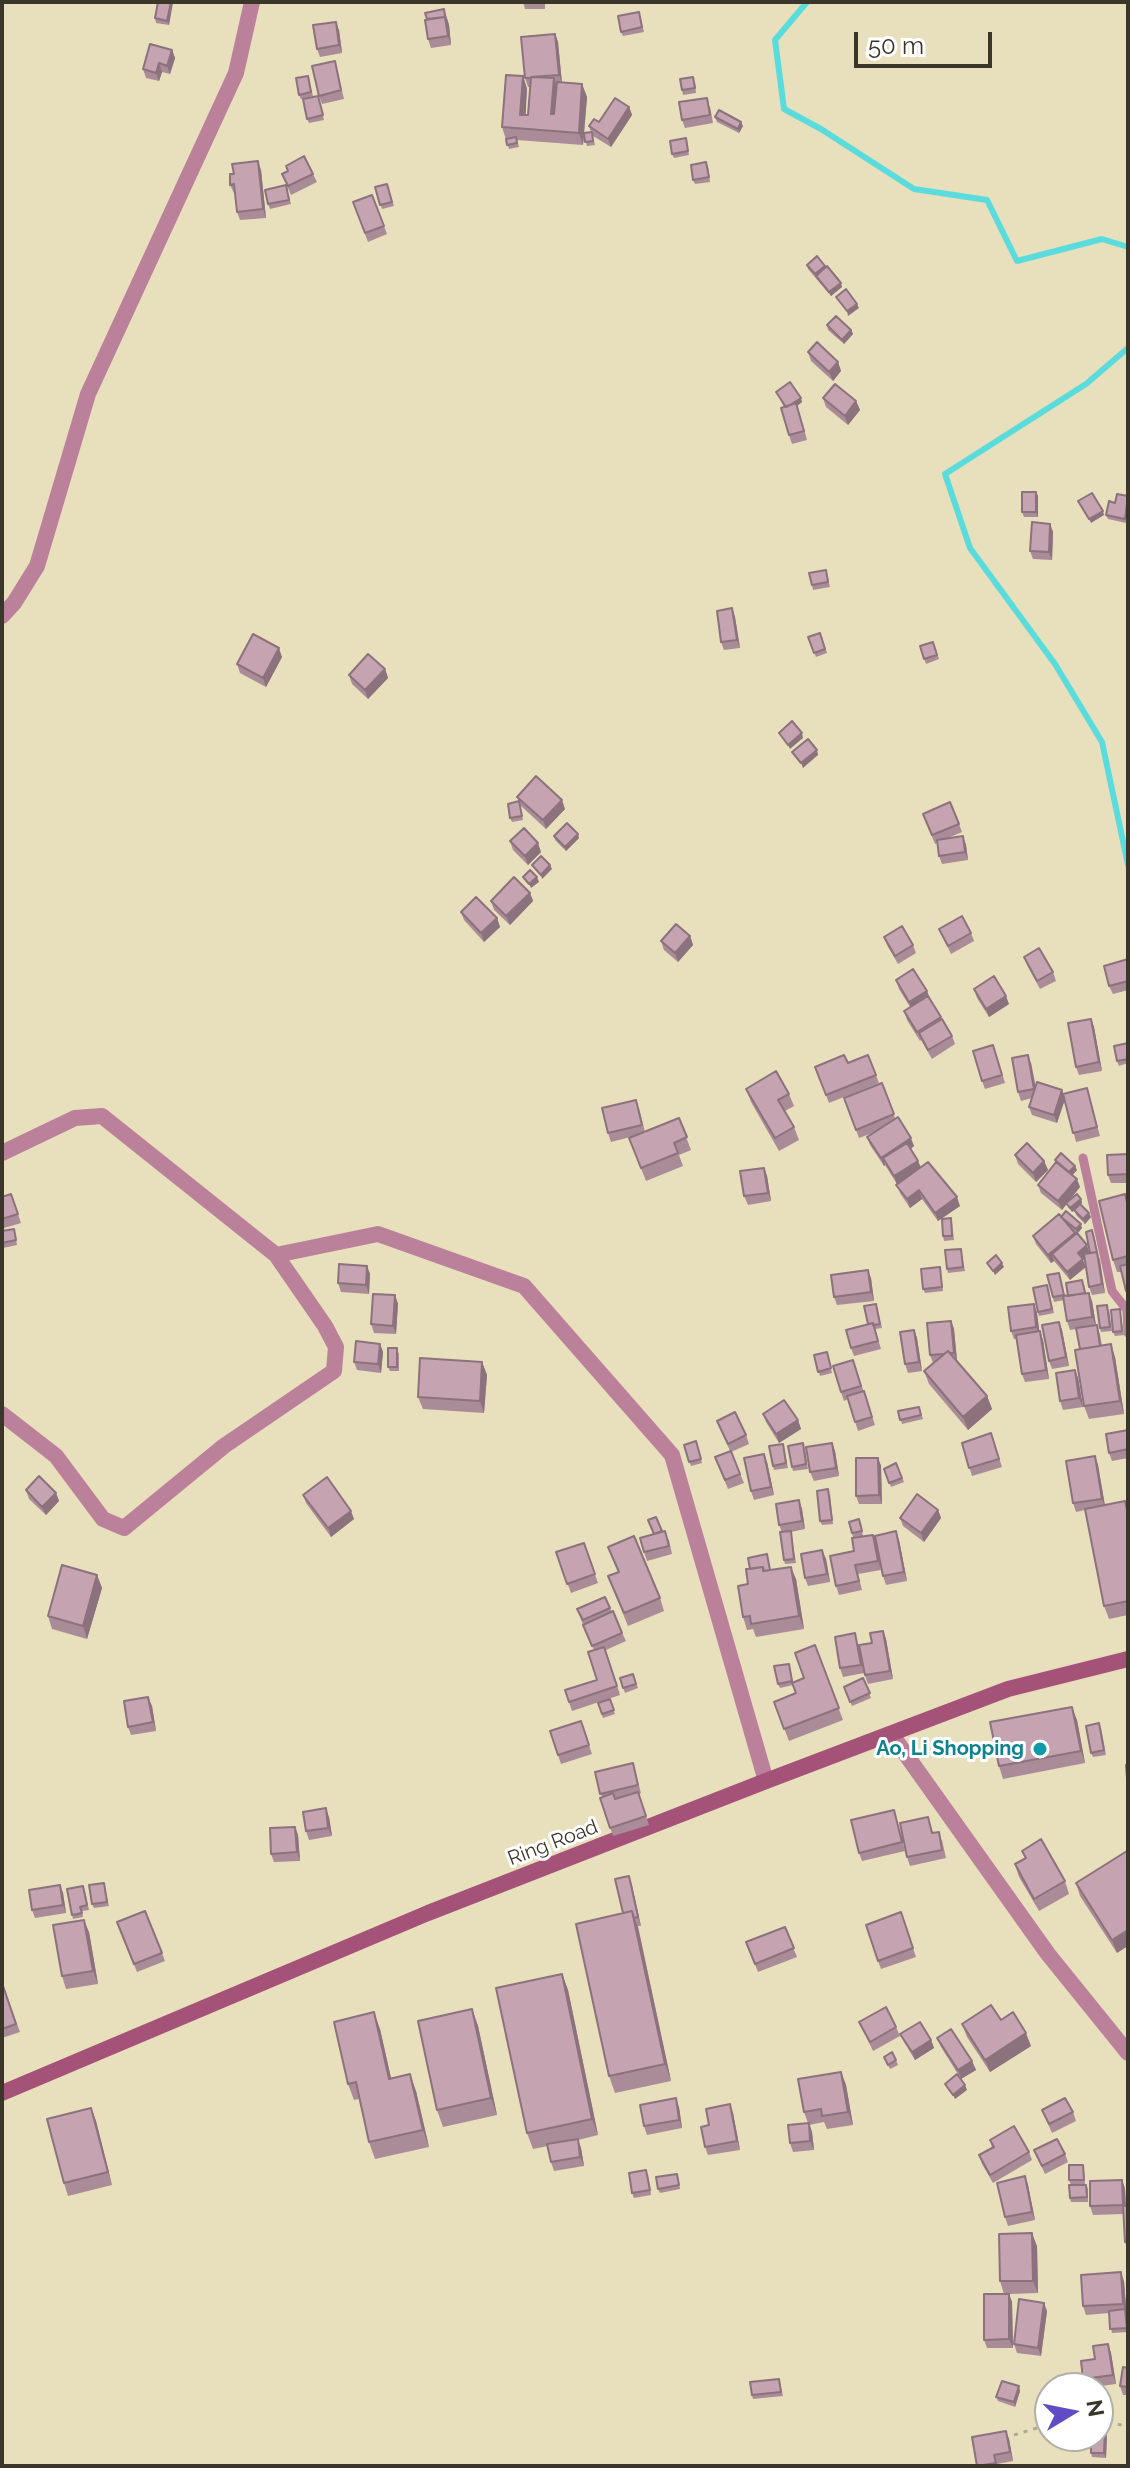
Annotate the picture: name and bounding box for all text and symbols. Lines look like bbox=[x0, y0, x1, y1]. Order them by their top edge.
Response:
scale bar bbox=[858, 16, 996, 66]
text: 50 m bbox=[868, 31, 924, 60]
place label: Ao, Li Shopping bbox=[876, 1737, 1024, 1761]
marker: Ao, Li Shopping bbox=[1031, 1740, 1049, 1758]
street label: Ring Road bbox=[505, 1815, 601, 1871]
north arrow bbox=[1034, 2372, 1114, 2452]
text: N bbox=[1081, 2398, 1110, 2419]

